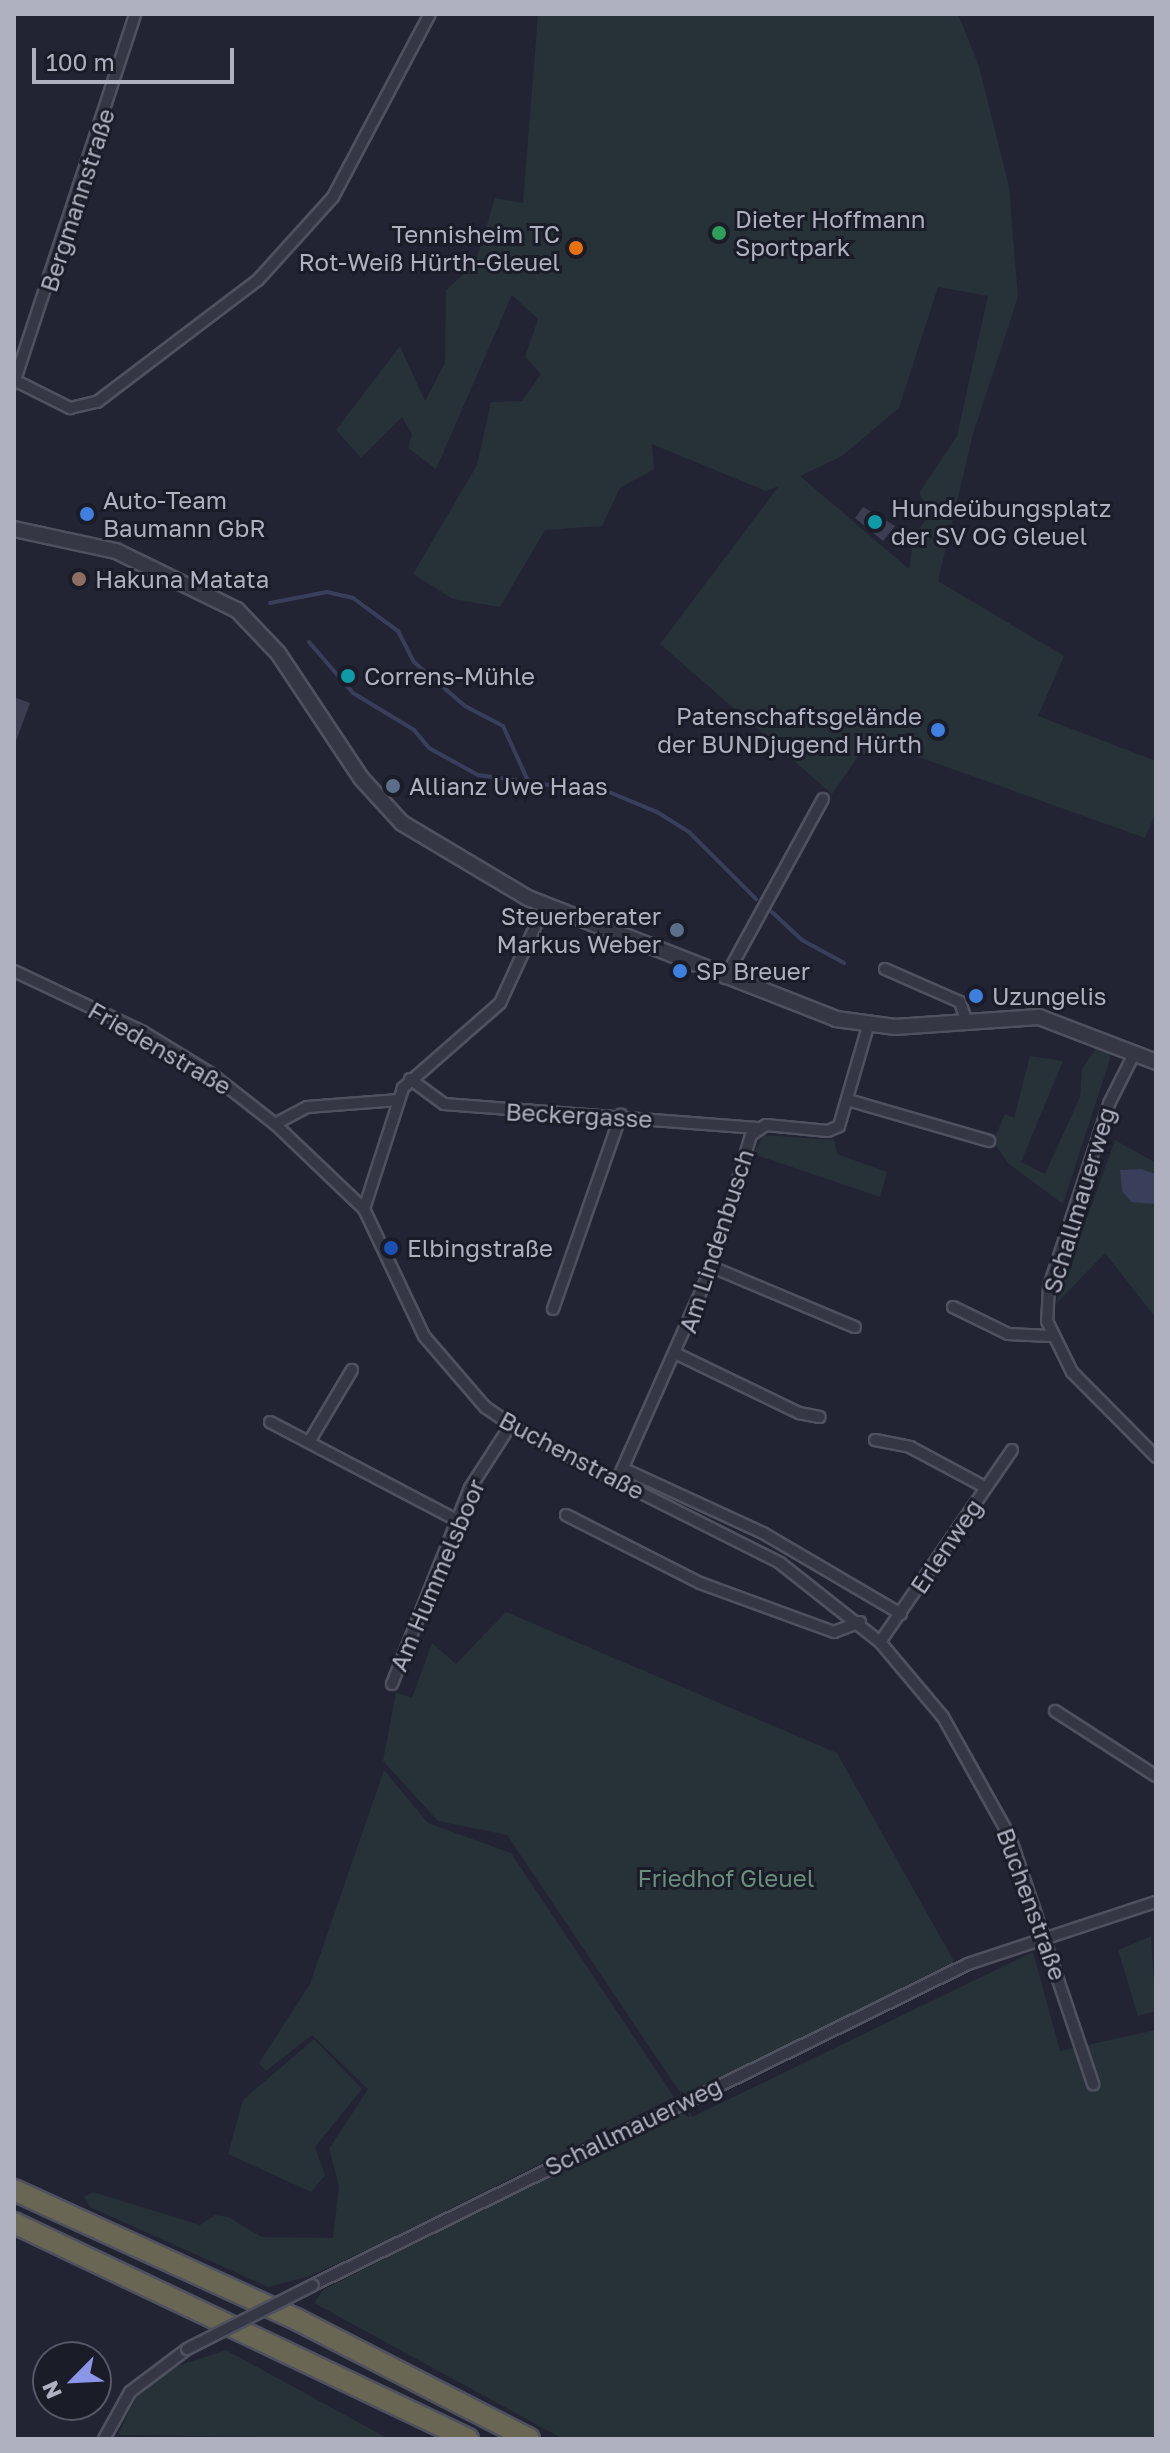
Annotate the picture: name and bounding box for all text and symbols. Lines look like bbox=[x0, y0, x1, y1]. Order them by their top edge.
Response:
scale bar bbox=[36, 32, 238, 82]
text: 100 m bbox=[46, 47, 115, 76]
street label: Bergmannstraße bbox=[34, 105, 120, 295]
place label: Dieter Hoffmann Sportpark bbox=[735, 205, 926, 261]
place label: Tennisheim TC Rot-Weiß Hürth-Gleuel bbox=[298, 220, 560, 276]
marker: Dieter Hoffmann Sportpark bbox=[710, 224, 728, 242]
marker: Tennisheim TC Rot-Weiß Hürth-Gleuel bbox=[567, 239, 585, 257]
place label: Auto-Team Baumann GbR bbox=[103, 486, 265, 542]
place label: Hundeübungsplatz der SV OG Gleuel bbox=[891, 494, 1111, 550]
marker: Auto-Team Baumann GbR bbox=[78, 505, 96, 523]
marker: Hundeübungsplatz der SV OG Gleuel bbox=[866, 513, 884, 531]
place label: Hakuna Matata bbox=[95, 565, 269, 593]
marker: Hakuna Matata bbox=[70, 570, 88, 588]
place label: Correns-Mühle bbox=[364, 662, 535, 690]
marker: Correns-Mühle bbox=[339, 667, 357, 685]
place label: Patenschaftsgelände der BUNDjugend Hürth bbox=[657, 702, 922, 758]
marker: Patenschaftsgelände der BUNDjugend Hürth bbox=[929, 721, 947, 739]
place label: Allianz Uwe Haas bbox=[409, 772, 608, 800]
marker: Allianz Uwe Haas bbox=[384, 777, 402, 795]
place label: Steuerberater Markus Weber bbox=[497, 902, 661, 958]
marker: Steuerberater Markus Weber bbox=[668, 921, 686, 939]
place label: SP Breuer bbox=[696, 957, 810, 985]
marker: SP Breuer bbox=[671, 962, 689, 980]
place label: Uzungelis bbox=[992, 982, 1107, 1010]
marker: Uzungelis bbox=[967, 987, 985, 1005]
street label: Friedenstraße bbox=[83, 995, 237, 1101]
street label: Beckergasse bbox=[505, 1097, 653, 1133]
street label: Schallmauerweg bbox=[1037, 1103, 1121, 1297]
street label: Am Lindenbusch bbox=[673, 1145, 759, 1337]
place label: Elbingstraße bbox=[407, 1234, 553, 1262]
marker: Elbingstraße bbox=[382, 1239, 400, 1257]
street label: Buchenstraße bbox=[495, 1405, 649, 1505]
street label: Am Hummelsboor bbox=[384, 1475, 490, 1675]
street label: Erlenweg bbox=[904, 1493, 988, 1599]
street label: Buchenstraße bbox=[991, 1824, 1073, 1984]
park label: Friedhof Gleuel bbox=[638, 1864, 814, 1892]
street label: Schallmauerweg bbox=[540, 2071, 726, 2181]
north arrow bbox=[32, 2341, 112, 2421]
text: N bbox=[36, 2377, 67, 2403]

